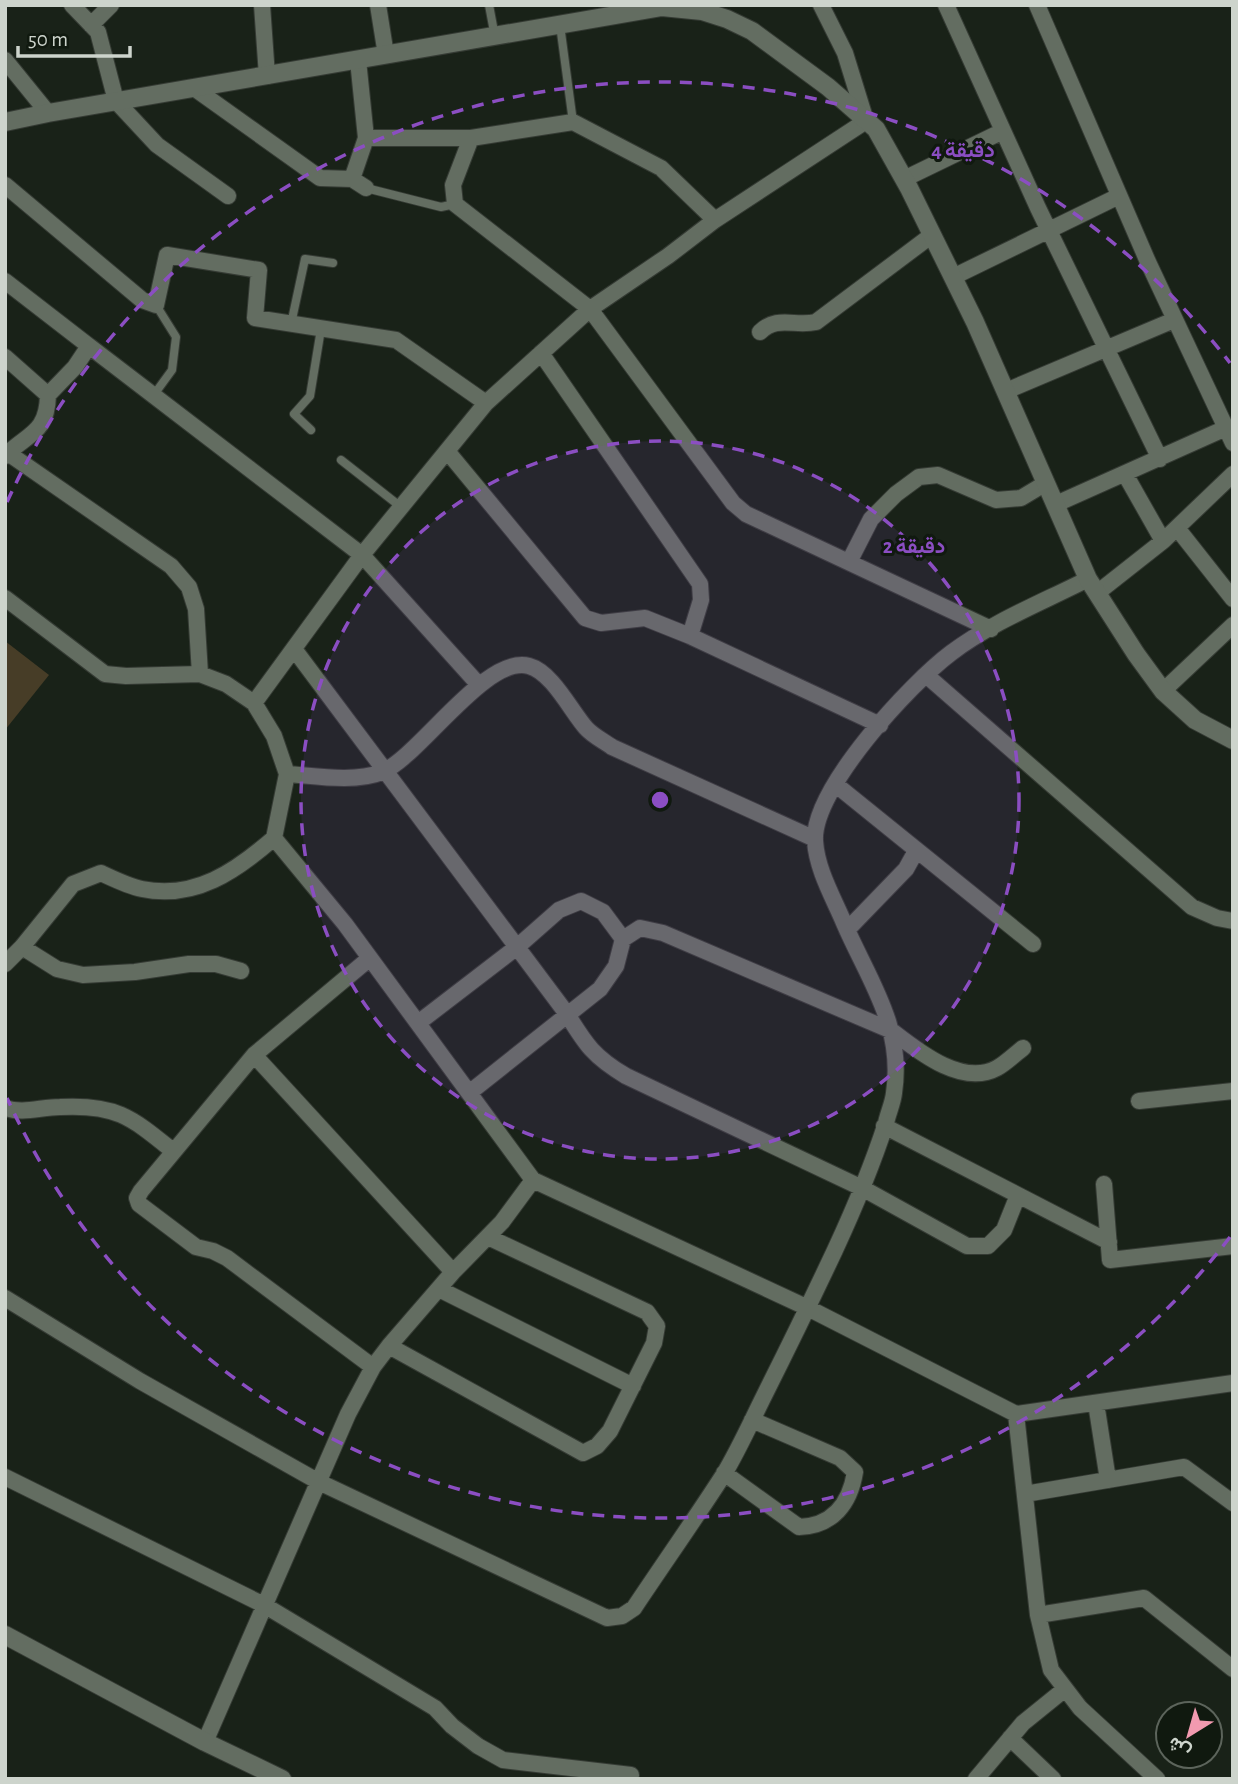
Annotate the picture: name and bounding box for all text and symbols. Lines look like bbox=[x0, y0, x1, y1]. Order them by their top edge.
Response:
scale bar bbox=[18, 14, 130, 58]
text: 50 m bbox=[28, 29, 68, 50]
text: 4 دقيقة bbox=[931, 140, 995, 162]
text: 2 دقيقة bbox=[883, 536, 945, 558]
centre of rings bbox=[648, 788, 672, 812]
north arrow bbox=[1154, 1700, 1224, 1770]
text: ش bbox=[1165, 1732, 1195, 1762]

